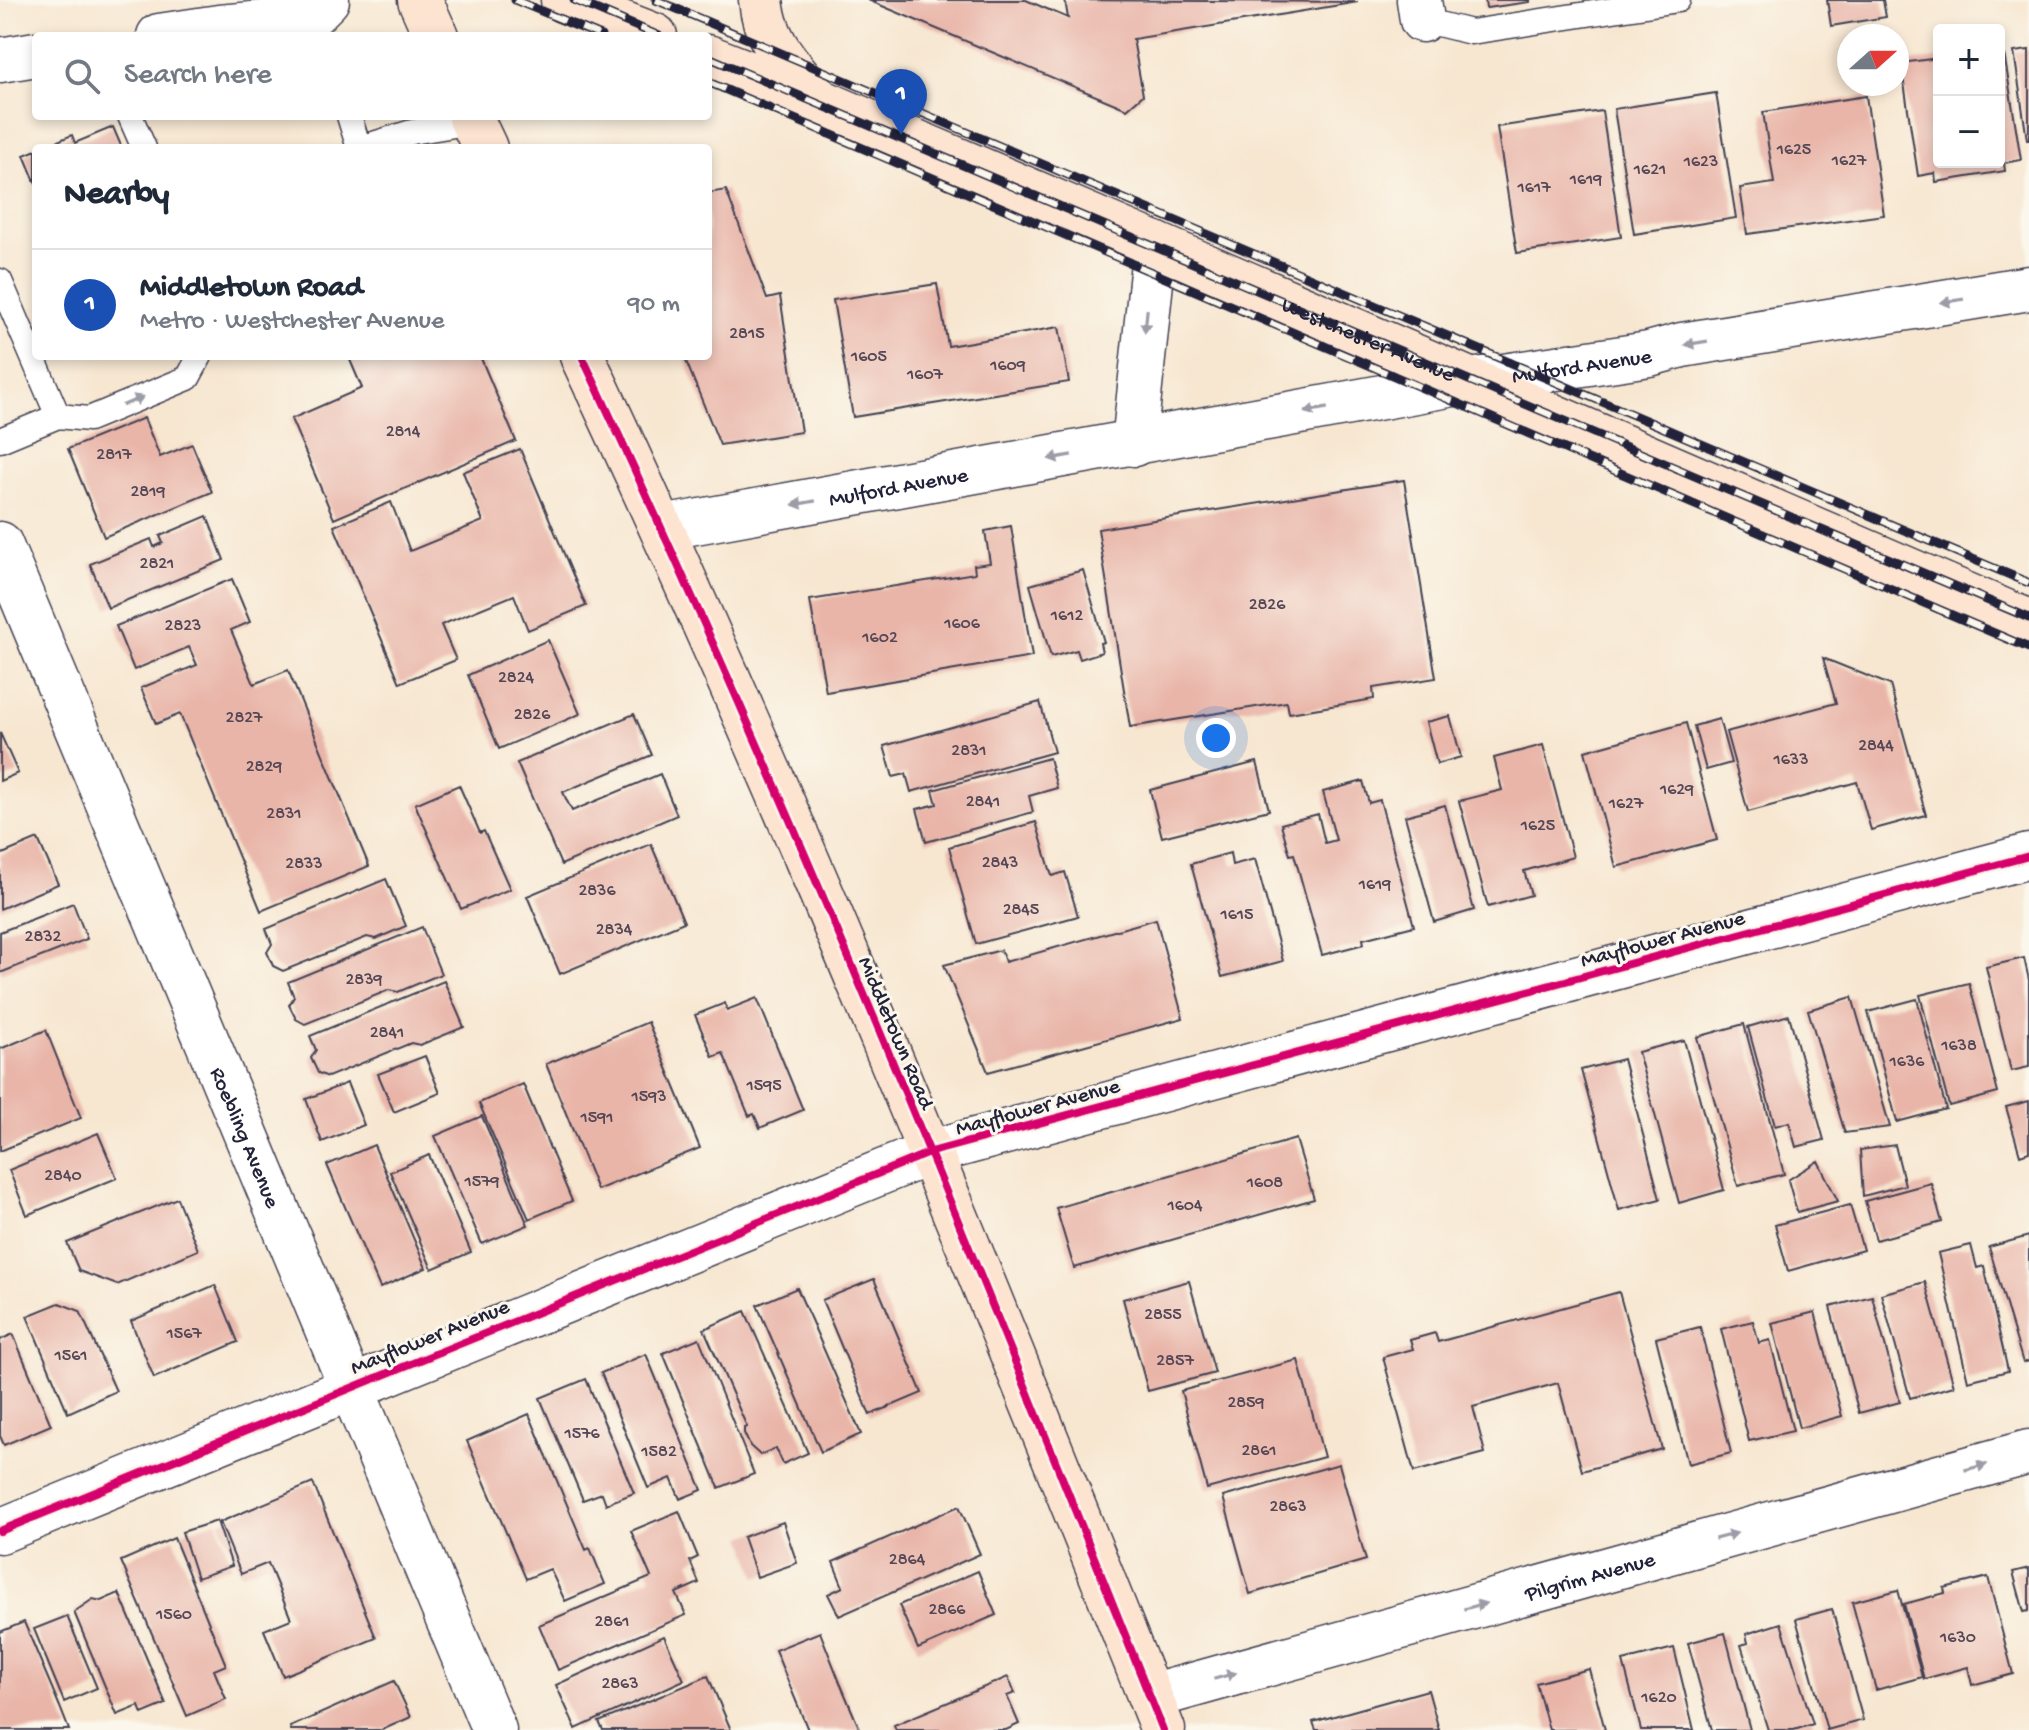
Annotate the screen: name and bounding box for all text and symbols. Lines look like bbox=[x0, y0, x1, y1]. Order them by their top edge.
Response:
north arrow bbox=[1837, 24, 1909, 96]
map controls bbox=[1933, 24, 2005, 168]
button: + bbox=[1933, 24, 2005, 96]
search box bbox=[32, 32, 712, 120]
icon: search bbox=[60, 54, 104, 98]
text: Search here bbox=[124, 59, 272, 94]
pin: 1 bbox=[875, 69, 927, 135]
button: − bbox=[1933, 96, 2005, 168]
house number: 1625 bbox=[1776, 140, 1811, 161]
house number: 1627 bbox=[1831, 151, 1867, 172]
house number: 1623 bbox=[1683, 152, 1718, 173]
house number: 1621 bbox=[1633, 160, 1666, 181]
house number: 1619 bbox=[1569, 170, 1602, 191]
text: Nearby bbox=[64, 176, 169, 216]
house number: 1617 bbox=[1516, 178, 1551, 199]
text: Middletown Road bbox=[140, 272, 363, 307]
text: 1 bbox=[85, 290, 95, 321]
text: 90 m bbox=[628, 290, 680, 321]
street label: Westchester Avenue bbox=[1277, 293, 1458, 390]
one-way arrow bbox=[1939, 295, 1964, 308]
text: Metro · Westchester Avenue bbox=[140, 307, 444, 338]
one-way arrow bbox=[1140, 309, 1153, 334]
house number: 2815 bbox=[729, 324, 765, 345]
one-way arrow bbox=[1683, 337, 1708, 350]
street label: Mulford Avenue bbox=[1511, 345, 1654, 391]
house number: 1605 bbox=[850, 347, 887, 368]
house number: 1609 bbox=[989, 356, 1026, 377]
house number: 1607 bbox=[906, 365, 944, 386]
one-way arrow bbox=[121, 394, 145, 407]
one-way arrow bbox=[1303, 404, 1328, 416]
house number: 2814 bbox=[386, 422, 421, 443]
house number: 2817 bbox=[96, 445, 132, 466]
one-way arrow bbox=[1047, 452, 1072, 464]
street label: Mulford Avenue bbox=[827, 463, 971, 514]
house number: 2819 bbox=[131, 482, 165, 503]
one-way arrow bbox=[791, 498, 816, 510]
house number: 2821 bbox=[140, 554, 174, 575]
house number: 2826 bbox=[1249, 595, 1286, 616]
house number: 1612 bbox=[1050, 606, 1083, 627]
house number: 1606 bbox=[943, 614, 981, 635]
house number: 2823 bbox=[165, 616, 201, 637]
house number: 1602 bbox=[861, 628, 898, 649]
house number: 2824 bbox=[498, 668, 534, 689]
house number: 2826 bbox=[514, 705, 551, 726]
house number: 2827 bbox=[226, 708, 263, 729]
your location bbox=[1196, 718, 1236, 758]
house number: 2844 bbox=[1858, 736, 1894, 757]
house number: 2831 bbox=[951, 741, 987, 762]
house number: 1633 bbox=[1772, 750, 1809, 771]
house number: 2829 bbox=[246, 757, 282, 778]
house number: 1629 bbox=[1659, 780, 1694, 801]
house number: 2841 bbox=[966, 792, 1000, 813]
house number: 1627 bbox=[1608, 794, 1644, 815]
house number: 2831 bbox=[266, 804, 302, 825]
house number: 1625 bbox=[1520, 816, 1555, 837]
house number: 2843 bbox=[982, 853, 1018, 874]
house number: 2833 bbox=[285, 854, 323, 875]
house number: 1619 bbox=[1358, 875, 1391, 896]
house number: 2836 bbox=[578, 881, 616, 902]
house number: 2845 bbox=[1003, 900, 1039, 921]
house number: 1615 bbox=[1219, 905, 1254, 926]
street label: Mayflower Avenue bbox=[1578, 906, 1749, 975]
house number: 2834 bbox=[596, 920, 633, 941]
house number: 2832 bbox=[25, 927, 62, 948]
street label: Middletown Road bbox=[850, 953, 939, 1116]
house number: 2839 bbox=[345, 970, 383, 991]
house number: 2841 bbox=[370, 1023, 404, 1044]
house number: 1638 bbox=[1940, 1036, 1977, 1057]
house number: 1636 bbox=[1889, 1052, 1925, 1073]
street label: Roebling Avenue bbox=[202, 1064, 284, 1213]
street label: Mayflower Avenue bbox=[953, 1074, 1124, 1143]
house number: 1595 bbox=[745, 1076, 782, 1097]
house number: 1593 bbox=[630, 1087, 667, 1108]
house number: 1591 bbox=[579, 1108, 614, 1129]
house number: 2840 bbox=[44, 1166, 82, 1187]
house number: 1579 bbox=[463, 1172, 500, 1193]
house number: 1608 bbox=[1246, 1173, 1283, 1194]
house number: 1604 bbox=[1166, 1196, 1203, 1217]
street label: Mayflower Avenue bbox=[347, 1295, 514, 1382]
house number: 2855 bbox=[1144, 1305, 1182, 1326]
house number: 1567 bbox=[165, 1324, 202, 1345]
house number: 1561 bbox=[53, 1346, 88, 1367]
house number: 2857 bbox=[1156, 1351, 1194, 1372]
house number: 2859 bbox=[1227, 1393, 1265, 1414]
house number: 1576 bbox=[563, 1424, 600, 1445]
house number: 2861 bbox=[1241, 1441, 1277, 1462]
house number: 1582 bbox=[640, 1442, 677, 1463]
one-way arrow bbox=[1965, 1460, 1989, 1473]
house number: 2863 bbox=[1269, 1497, 1307, 1518]
one-way arrow bbox=[1713, 1530, 1738, 1542]
street label: Pilgrim Avenue bbox=[1521, 1548, 1659, 1609]
house number: 2864 bbox=[889, 1550, 926, 1571]
one-way arrow bbox=[1463, 1599, 1488, 1611]
house number: 2866 bbox=[929, 1600, 966, 1621]
house number: 1560 bbox=[155, 1605, 192, 1626]
house number: 2861 bbox=[594, 1612, 630, 1633]
house number: 1630 bbox=[1939, 1628, 1976, 1649]
one-way arrow bbox=[1212, 1669, 1237, 1681]
house number: 2863 bbox=[601, 1674, 639, 1695]
house number: 1620 bbox=[1640, 1688, 1677, 1709]

